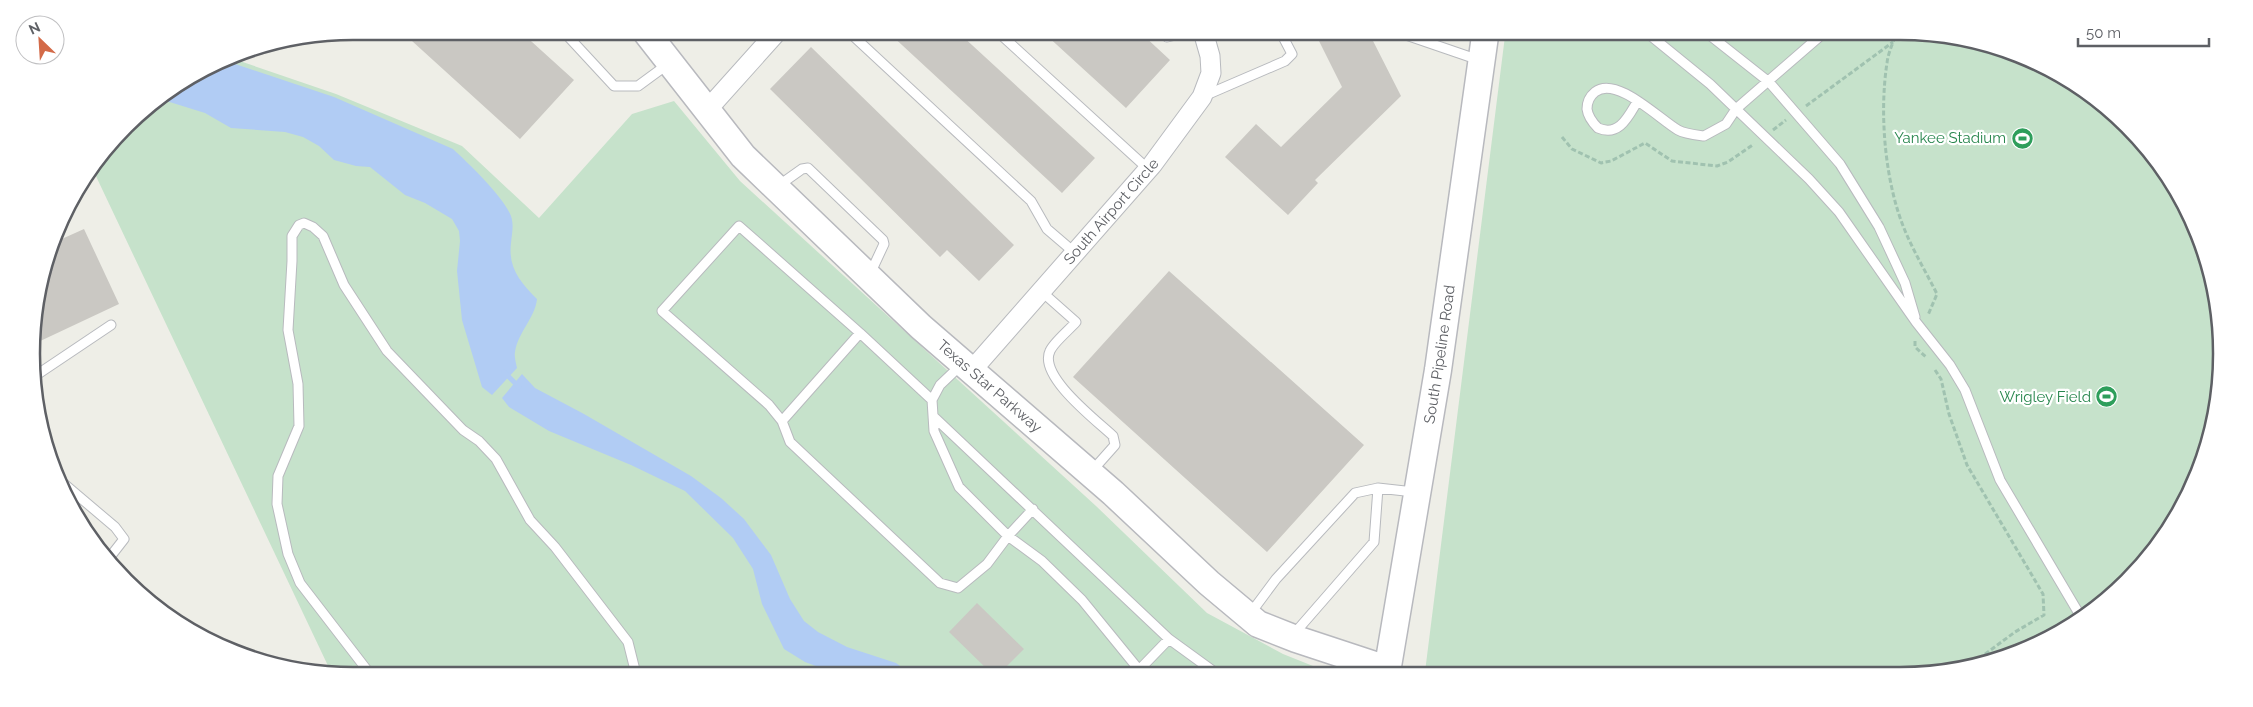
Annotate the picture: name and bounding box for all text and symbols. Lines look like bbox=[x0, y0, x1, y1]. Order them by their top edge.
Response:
north arrow bbox=[15, 15, 65, 65]
scale bar bbox=[2078, 15, 2209, 47]
text: N bbox=[26, 19, 43, 38]
text: 50 m bbox=[2086, 24, 2121, 42]
sports icon: Yankee Stadium bbox=[2010, 126, 2034, 150]
place label: Yankee Stadium bbox=[1894, 129, 2006, 147]
street label: South Airport Circle bbox=[1060, 155, 1163, 268]
street label: South Pipeline Road bbox=[1420, 284, 1459, 425]
street label: Texas Star Parkway bbox=[934, 336, 1046, 436]
sports icon: Wrigley Field bbox=[2095, 385, 2119, 409]
place label: Wrigley Field bbox=[2000, 388, 2091, 406]

